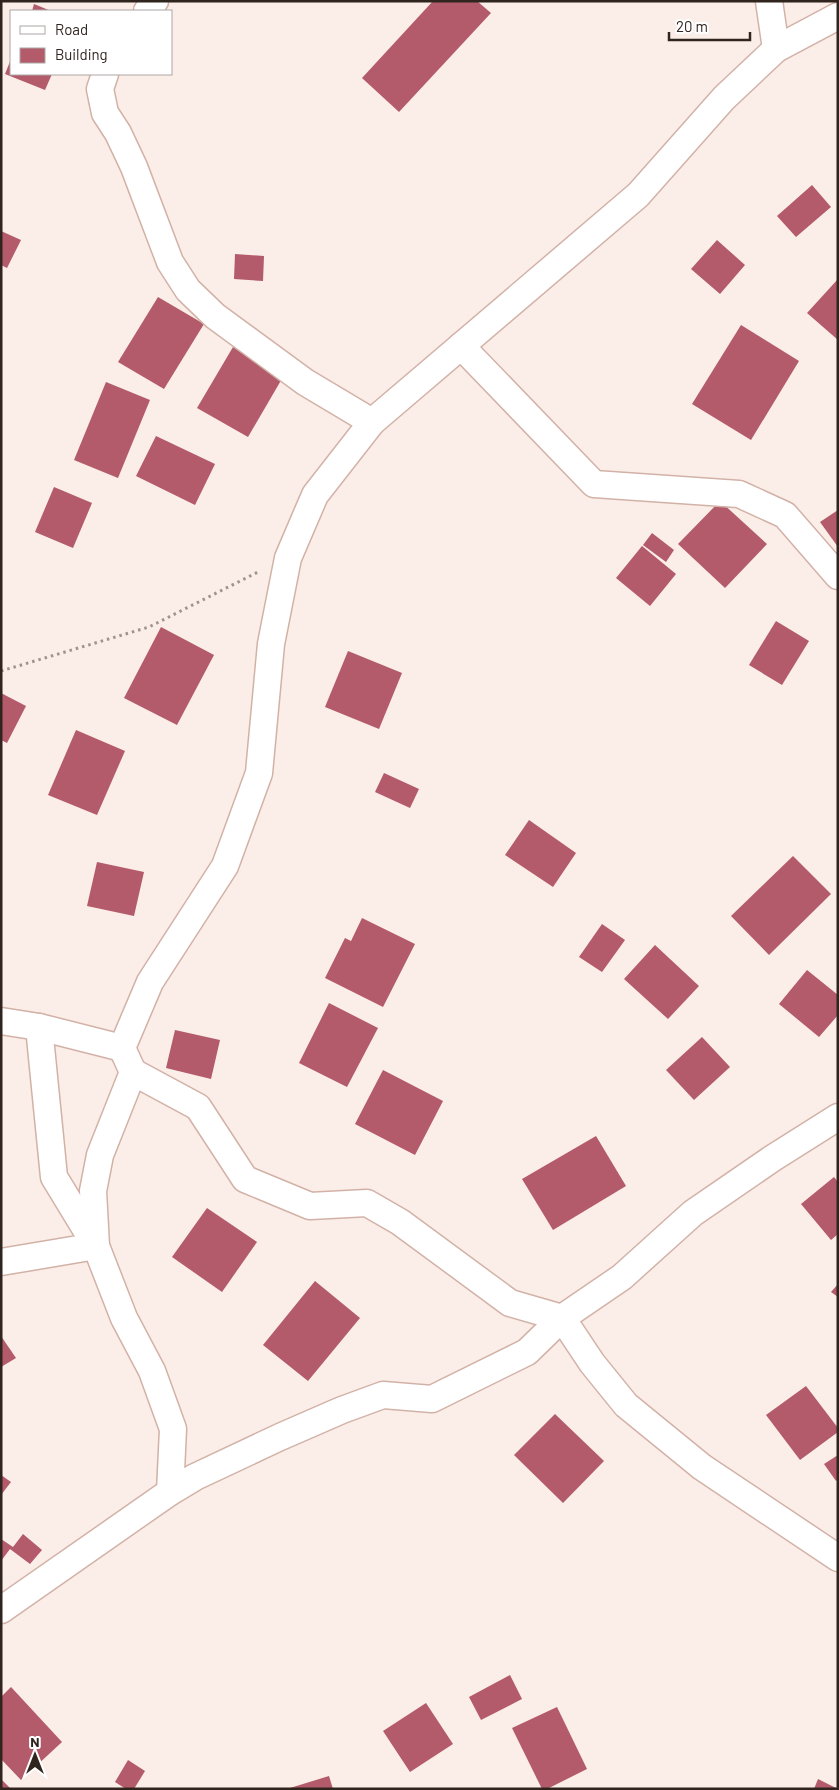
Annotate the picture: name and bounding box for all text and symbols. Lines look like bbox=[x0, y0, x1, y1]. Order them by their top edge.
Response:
legend bbox=[10, 10, 172, 75]
scale bar bbox=[669, 10, 750, 42]
text: 20 m bbox=[676, 17, 708, 35]
text: Road bbox=[55, 20, 88, 38]
text: Building bbox=[55, 45, 108, 63]
north arrow bbox=[10, 1730, 60, 1780]
text: N bbox=[30, 1733, 40, 1750]

